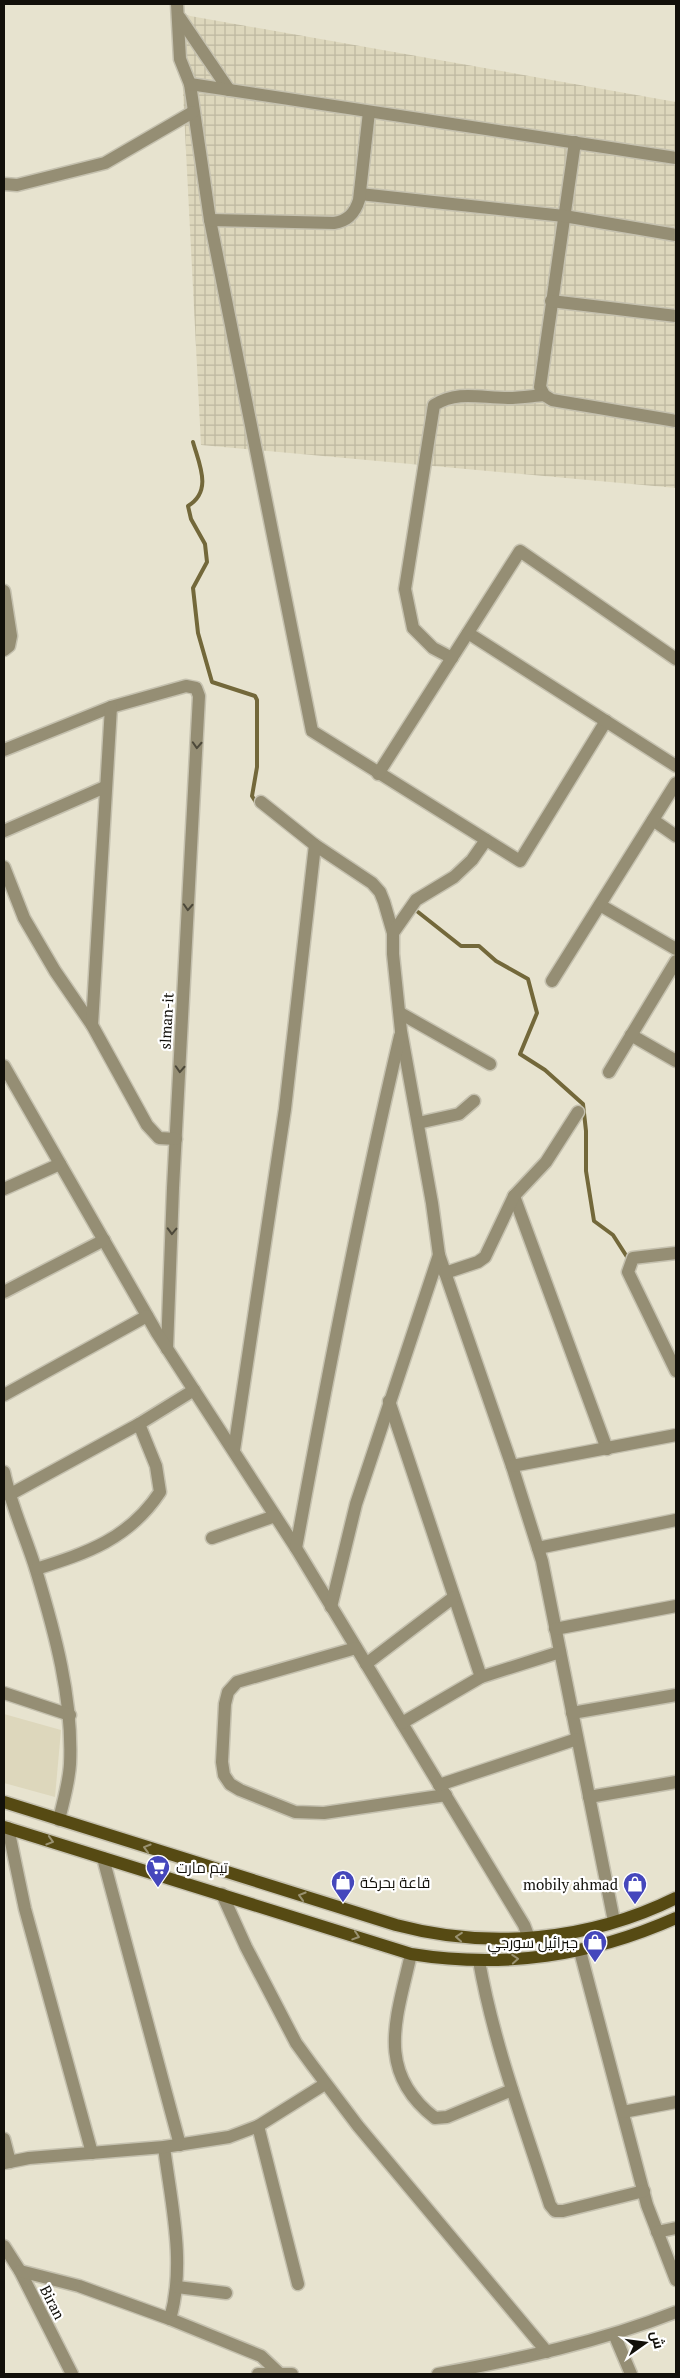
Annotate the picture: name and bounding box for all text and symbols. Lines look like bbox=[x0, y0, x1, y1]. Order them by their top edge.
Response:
one-way arrow bbox=[191, 741, 202, 749]
one-way arrow bbox=[183, 903, 194, 911]
street label: slman-it bbox=[155, 992, 177, 1050]
one-way arrow bbox=[175, 1066, 185, 1073]
one-way arrow bbox=[166, 1228, 177, 1236]
one-way arrow bbox=[46, 1836, 54, 1846]
one-way arrow bbox=[143, 1843, 152, 1853]
supermarket icon: تيم مارت bbox=[145, 1854, 171, 1888]
place label: تيم مارت bbox=[176, 1857, 228, 1878]
shop icon: قاعة بحركة bbox=[330, 1869, 356, 1903]
shop icon: mobily ahmad bbox=[622, 1871, 648, 1905]
place label: قاعة بحركة bbox=[360, 1872, 430, 1892]
place label: mobily ahmad bbox=[523, 1874, 618, 1894]
one-way arrow bbox=[298, 1892, 307, 1902]
shop icon: جبرائيل سورجي bbox=[582, 1929, 608, 1963]
one-way arrow bbox=[351, 1931, 359, 1941]
one-way arrow bbox=[455, 1932, 463, 1943]
place label: جبرائيل سورجي bbox=[488, 1932, 578, 1955]
one-way arrow bbox=[511, 1954, 519, 1965]
street label: Biran bbox=[36, 2281, 70, 2323]
north arrow bbox=[620, 2318, 670, 2368]
text: ش bbox=[647, 2329, 669, 2351]

